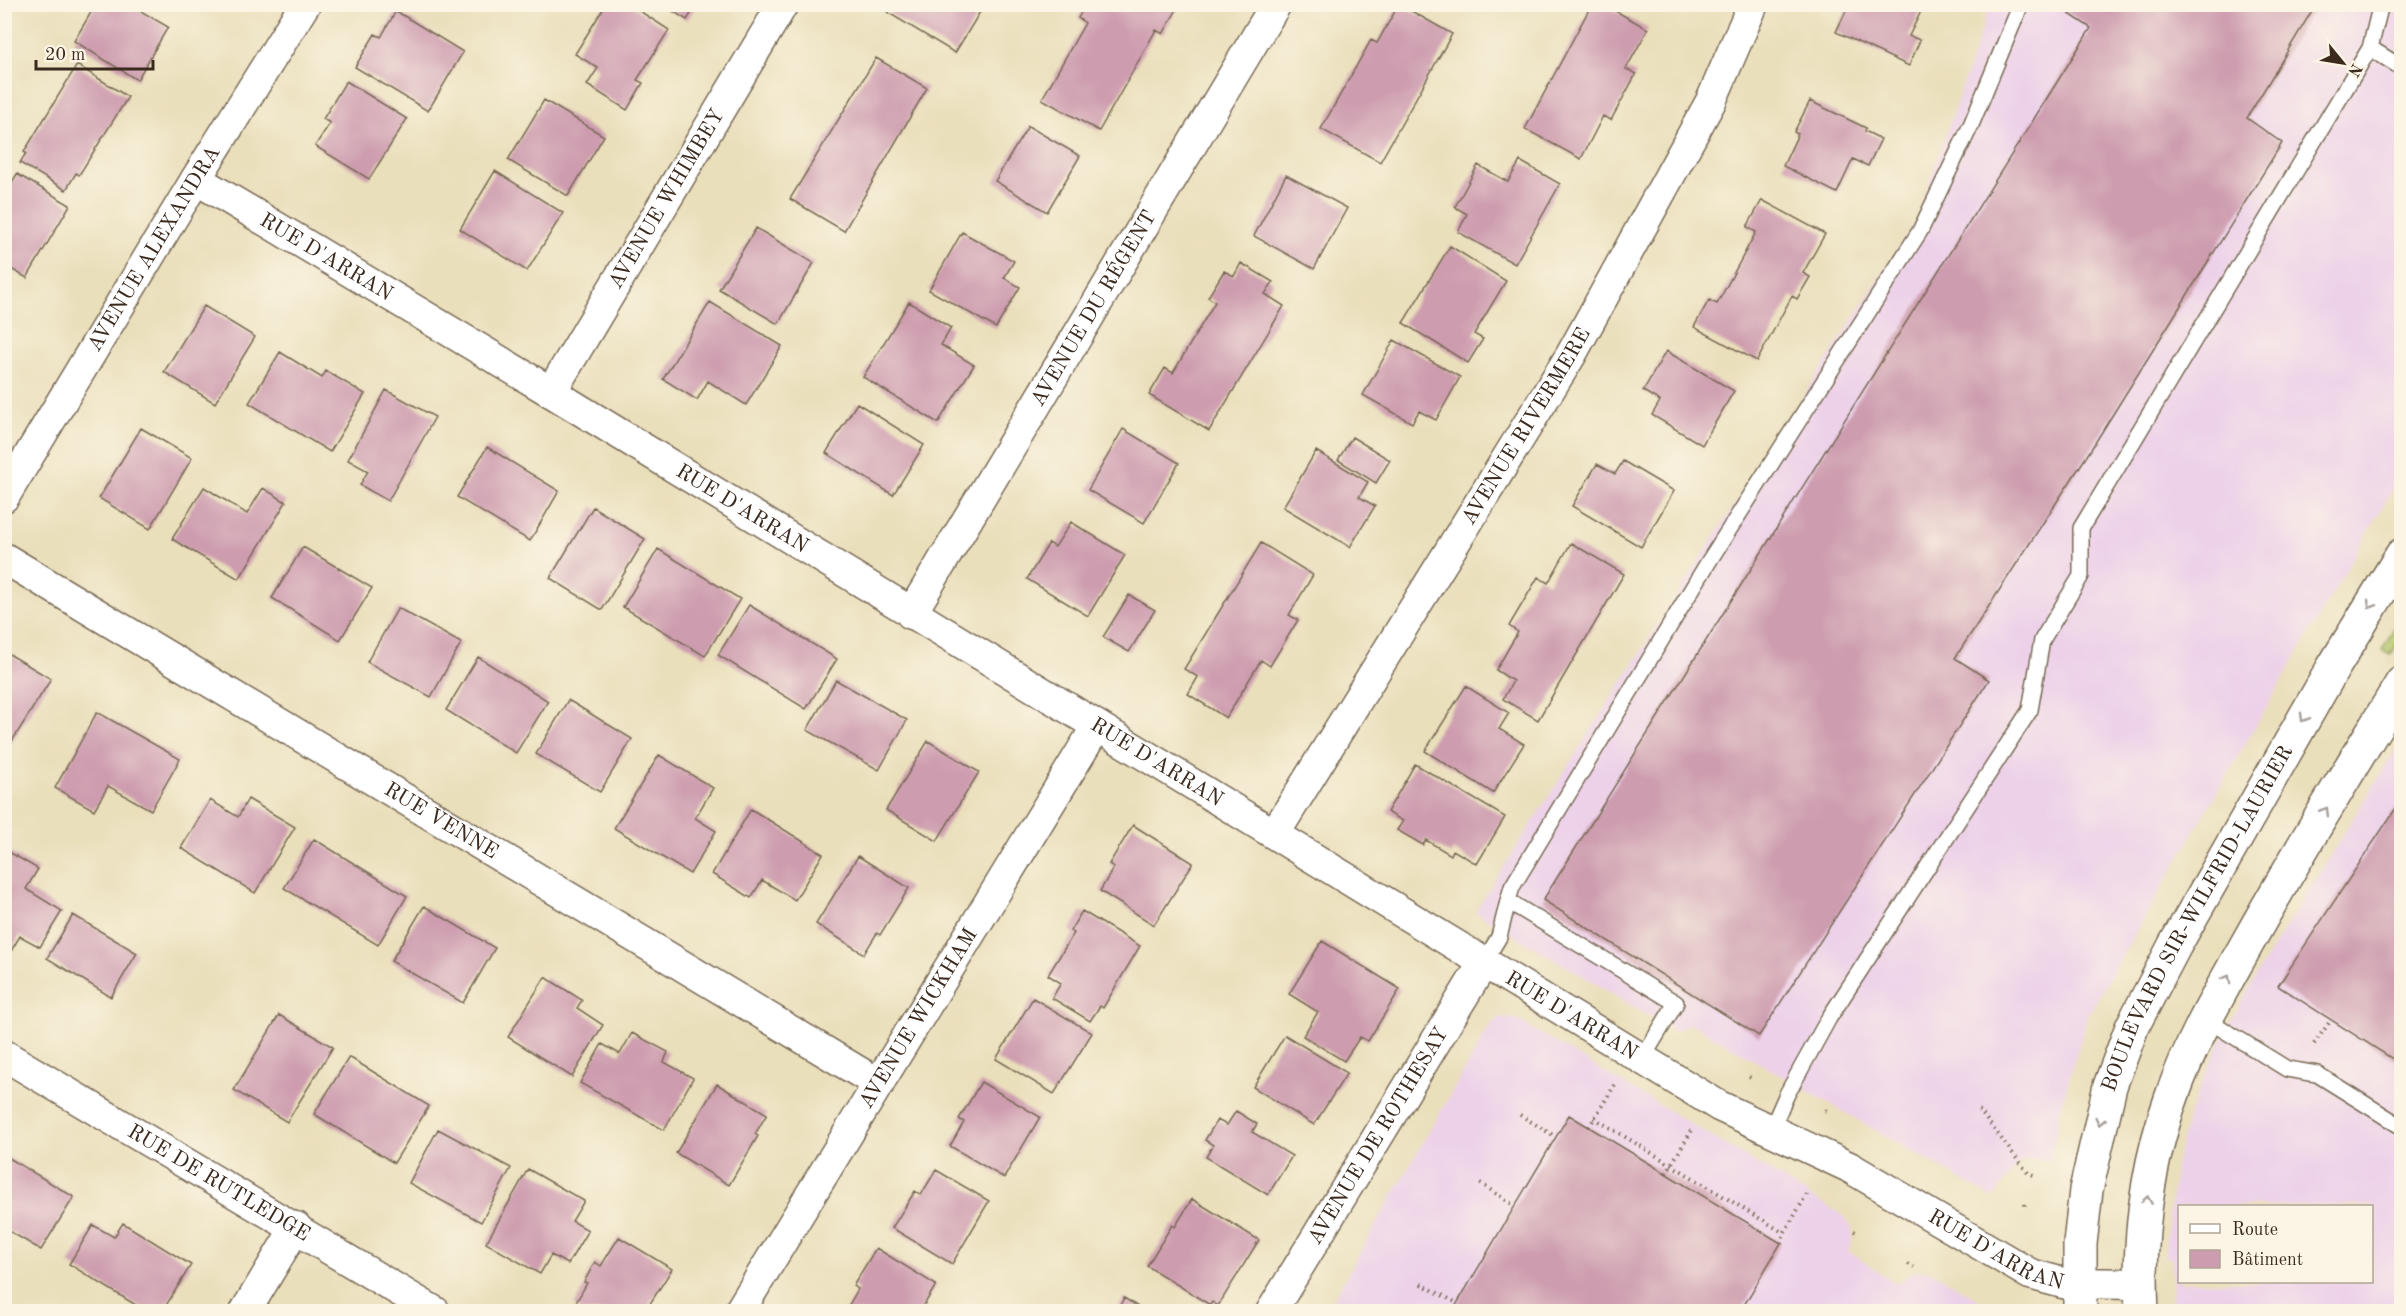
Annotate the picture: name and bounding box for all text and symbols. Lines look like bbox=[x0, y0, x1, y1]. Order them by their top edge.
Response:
scale bar bbox=[36, 33, 153, 71]
north arrow bbox=[2313, 33, 2373, 93]
text: 20 m bbox=[45, 46, 85, 64]
text: N bbox=[2344, 60, 2364, 79]
street label: AVENUE WHIMBEY bbox=[605, 105, 728, 292]
street label: AVENUE ALEXANDRA bbox=[84, 142, 224, 355]
street label: AVENUE DU RÉGENT bbox=[1027, 207, 1160, 410]
street label: RUE D'ARRAN bbox=[256, 209, 396, 305]
street label: AVENUE RIVERMERE bbox=[1458, 324, 1594, 529]
street label: RUE D'ARRAN bbox=[672, 461, 812, 557]
one-way arrow bbox=[2367, 599, 2379, 609]
one-way arrow bbox=[2300, 712, 2311, 722]
street label: RUE D'ARRAN bbox=[1087, 714, 1227, 811]
street label: BOULEVARD SIR-WILFRID-LAURIER bbox=[2098, 742, 2297, 1095]
street label: RUE VENNE bbox=[381, 779, 502, 863]
one-way arrow bbox=[2318, 807, 2329, 817]
street label: AVENUE WICKHAM bbox=[855, 925, 981, 1112]
street label: RUE D'ARRAN bbox=[1502, 967, 1641, 1064]
one-way arrow bbox=[2220, 975, 2231, 985]
street label: AVENUE DE ROTHESAY bbox=[1304, 1024, 1452, 1248]
one-way arrow bbox=[2095, 1116, 2108, 1126]
street label: RUE DE RUTLEDGE bbox=[124, 1121, 313, 1245]
one-way arrow bbox=[2140, 1196, 2152, 1205]
legend bbox=[2178, 1205, 2373, 1283]
street label: RUE D'ARRAN bbox=[1925, 1206, 2066, 1293]
text: Route bbox=[2232, 1221, 2278, 1239]
text: Bâtiment bbox=[2232, 1251, 2303, 1269]

